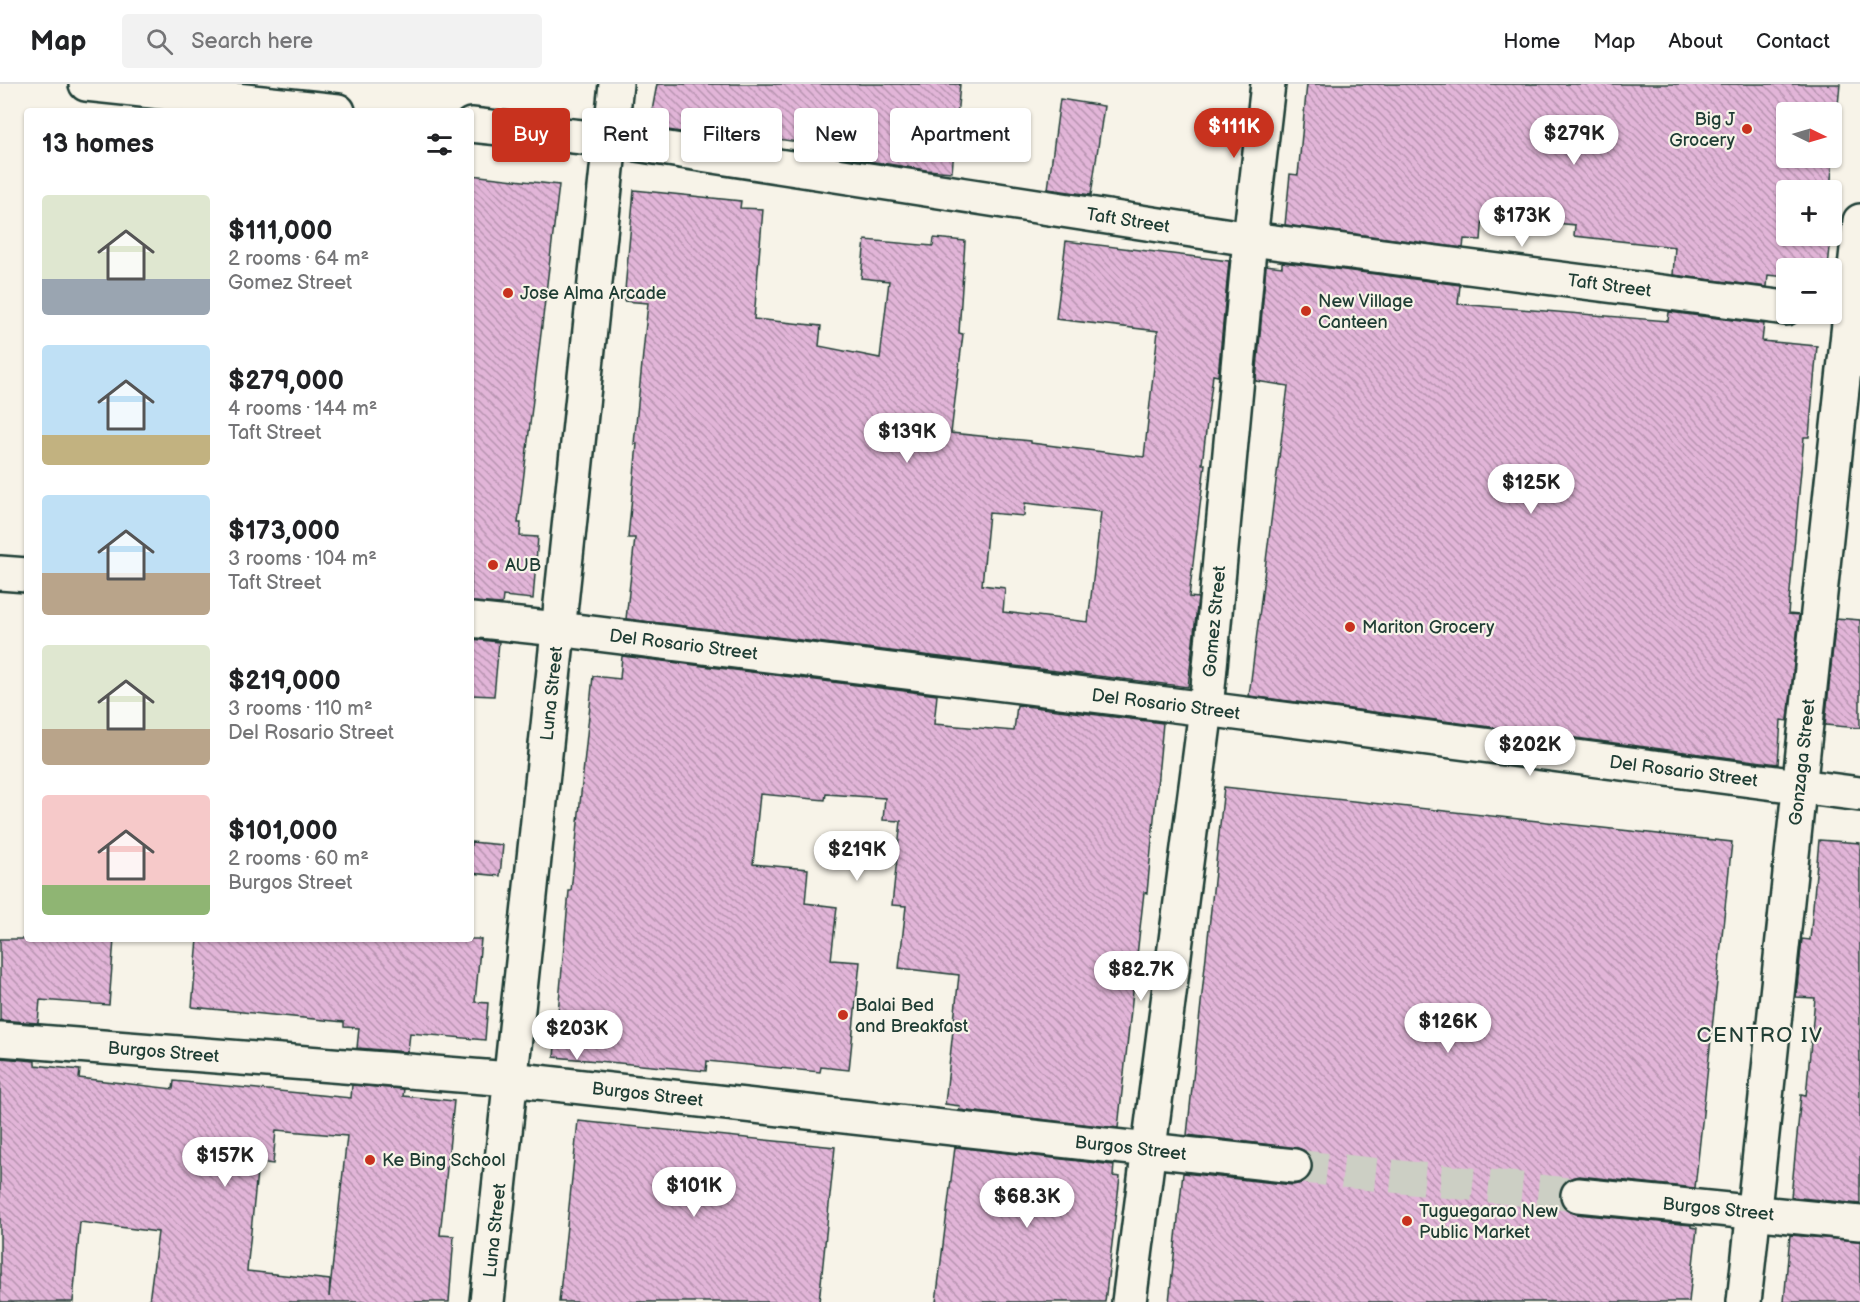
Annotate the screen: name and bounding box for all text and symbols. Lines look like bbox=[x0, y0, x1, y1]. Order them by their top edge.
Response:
search box bbox=[122, 14, 542, 68]
text: Map bbox=[30, 25, 86, 58]
icon: search bbox=[143, 25, 176, 58]
text: Search here bbox=[191, 28, 313, 55]
text: Home bbox=[1503, 29, 1560, 54]
text: Map bbox=[1593, 29, 1635, 54]
text: About bbox=[1668, 29, 1723, 54]
text: Contact bbox=[1756, 29, 1830, 54]
north arrow bbox=[1776, 102, 1842, 168]
map controls bbox=[1776, 102, 1842, 324]
chip: Buy bbox=[492, 108, 570, 162]
chip: Rent bbox=[582, 108, 669, 162]
chip: Filters bbox=[681, 108, 782, 162]
chip: New bbox=[794, 108, 878, 162]
chip: Apartment bbox=[890, 108, 1031, 162]
pin: $111K bbox=[1192, 108, 1276, 159]
place label: Big J Grocery bbox=[1669, 109, 1736, 151]
text: $111K bbox=[1208, 115, 1260, 139]
pin: $279K bbox=[1532, 115, 1616, 166]
text: $279K bbox=[1544, 122, 1605, 146]
marker: Big J Grocery bbox=[1740, 122, 1754, 136]
icon: filters bbox=[423, 128, 456, 161]
text: 13 homes bbox=[42, 129, 154, 160]
button: + bbox=[1776, 180, 1842, 246]
pin: $173K bbox=[1480, 197, 1564, 248]
street label: Taft Street bbox=[1085, 203, 1172, 237]
text: $173K bbox=[1493, 204, 1551, 228]
text: $111,000 bbox=[228, 216, 332, 247]
icon: home bbox=[90, 219, 162, 291]
text: 2 rooms · 64 m² bbox=[228, 247, 369, 271]
button: − bbox=[1776, 258, 1842, 324]
street label: Taft Street bbox=[1567, 270, 1653, 301]
text: Gomez Street bbox=[228, 271, 352, 295]
place label: Jose Alma Arcade bbox=[520, 283, 667, 304]
marker: Jose Alma Arcade bbox=[501, 286, 515, 300]
place label: New Village Canteen bbox=[1318, 291, 1413, 333]
marker: New Village Canteen bbox=[1299, 304, 1313, 318]
text: $279,000 bbox=[228, 366, 344, 397]
icon: home bbox=[90, 369, 162, 441]
text: 4 rooms · 144 m² bbox=[228, 397, 377, 421]
pin: $139K bbox=[865, 413, 949, 464]
text: $139K bbox=[878, 420, 936, 444]
text: Taft Street bbox=[228, 421, 321, 445]
pin: $125K bbox=[1489, 464, 1573, 515]
text: $125K bbox=[1502, 471, 1560, 495]
text: $173,000 bbox=[228, 516, 340, 547]
icon: home bbox=[90, 519, 162, 591]
text: 3 rooms · 104 m² bbox=[228, 547, 377, 571]
place label: AUB bbox=[505, 555, 541, 576]
marker: AUB bbox=[486, 558, 500, 572]
street label: Gomez Street bbox=[1199, 564, 1230, 678]
text: Taft Street bbox=[228, 571, 321, 595]
place label: Mariton Grocery bbox=[1362, 617, 1495, 638]
marker: Mariton Grocery bbox=[1343, 620, 1357, 634]
street label: Del Rosario Street bbox=[608, 625, 760, 664]
street label: Luna Street bbox=[536, 645, 567, 742]
text: $219,000 bbox=[228, 666, 341, 697]
icon: home bbox=[90, 669, 162, 741]
street label: Del Rosario Street bbox=[1090, 684, 1242, 724]
text: 3 rooms · 110 m² bbox=[228, 697, 373, 721]
street label: Gonzaga Street bbox=[1785, 697, 1819, 826]
text: Del Rosario Street bbox=[228, 721, 394, 745]
pin: $202K bbox=[1488, 726, 1572, 777]
text: $202K bbox=[1499, 733, 1561, 757]
street label: Del Rosario Street bbox=[1608, 751, 1760, 791]
text: $101,000 bbox=[228, 816, 338, 847]
icon: home bbox=[90, 819, 162, 891]
pin: $219K bbox=[815, 831, 899, 882]
text: $219K bbox=[828, 838, 886, 862]
text: 2 rooms · 60 m² bbox=[228, 847, 369, 871]
text: Burgos Street bbox=[228, 871, 352, 895]
pin: $82.7K bbox=[1092, 951, 1190, 1002]
text: $82.7K bbox=[1108, 958, 1174, 982]
place label: Balai Bed and Breakfast bbox=[855, 995, 969, 1037]
pin: $126K bbox=[1406, 1003, 1490, 1054]
marker: Balai Bed and Breakfast bbox=[836, 1008, 850, 1022]
pin: $203K bbox=[535, 1010, 619, 1061]
text: $126K bbox=[1418, 1010, 1478, 1034]
text: $203K bbox=[546, 1017, 608, 1041]
district label: CENTRO IV bbox=[1697, 1023, 1823, 1048]
street label: Burgos Street bbox=[107, 1037, 221, 1067]
street label: Burgos Street bbox=[591, 1078, 705, 1111]
street label: Burgos Street bbox=[1074, 1131, 1188, 1165]
pin: $157K bbox=[183, 1137, 267, 1188]
text: $157K bbox=[196, 1144, 254, 1168]
place label: Ke Bing School bbox=[382, 1150, 505, 1171]
marker: Ke Bing School bbox=[363, 1153, 377, 1167]
pin: $101K bbox=[652, 1167, 736, 1218]
text: $101K bbox=[666, 1174, 722, 1198]
pin: $68.3K bbox=[978, 1178, 1076, 1229]
street label: Luna Street bbox=[479, 1182, 510, 1279]
text: $68.3K bbox=[994, 1185, 1061, 1209]
street label: Burgos Street bbox=[1662, 1193, 1776, 1225]
place label: Tuguegarao New Public Market bbox=[1419, 1201, 1558, 1243]
marker: Tuguegarao New Public Market bbox=[1400, 1214, 1414, 1228]

